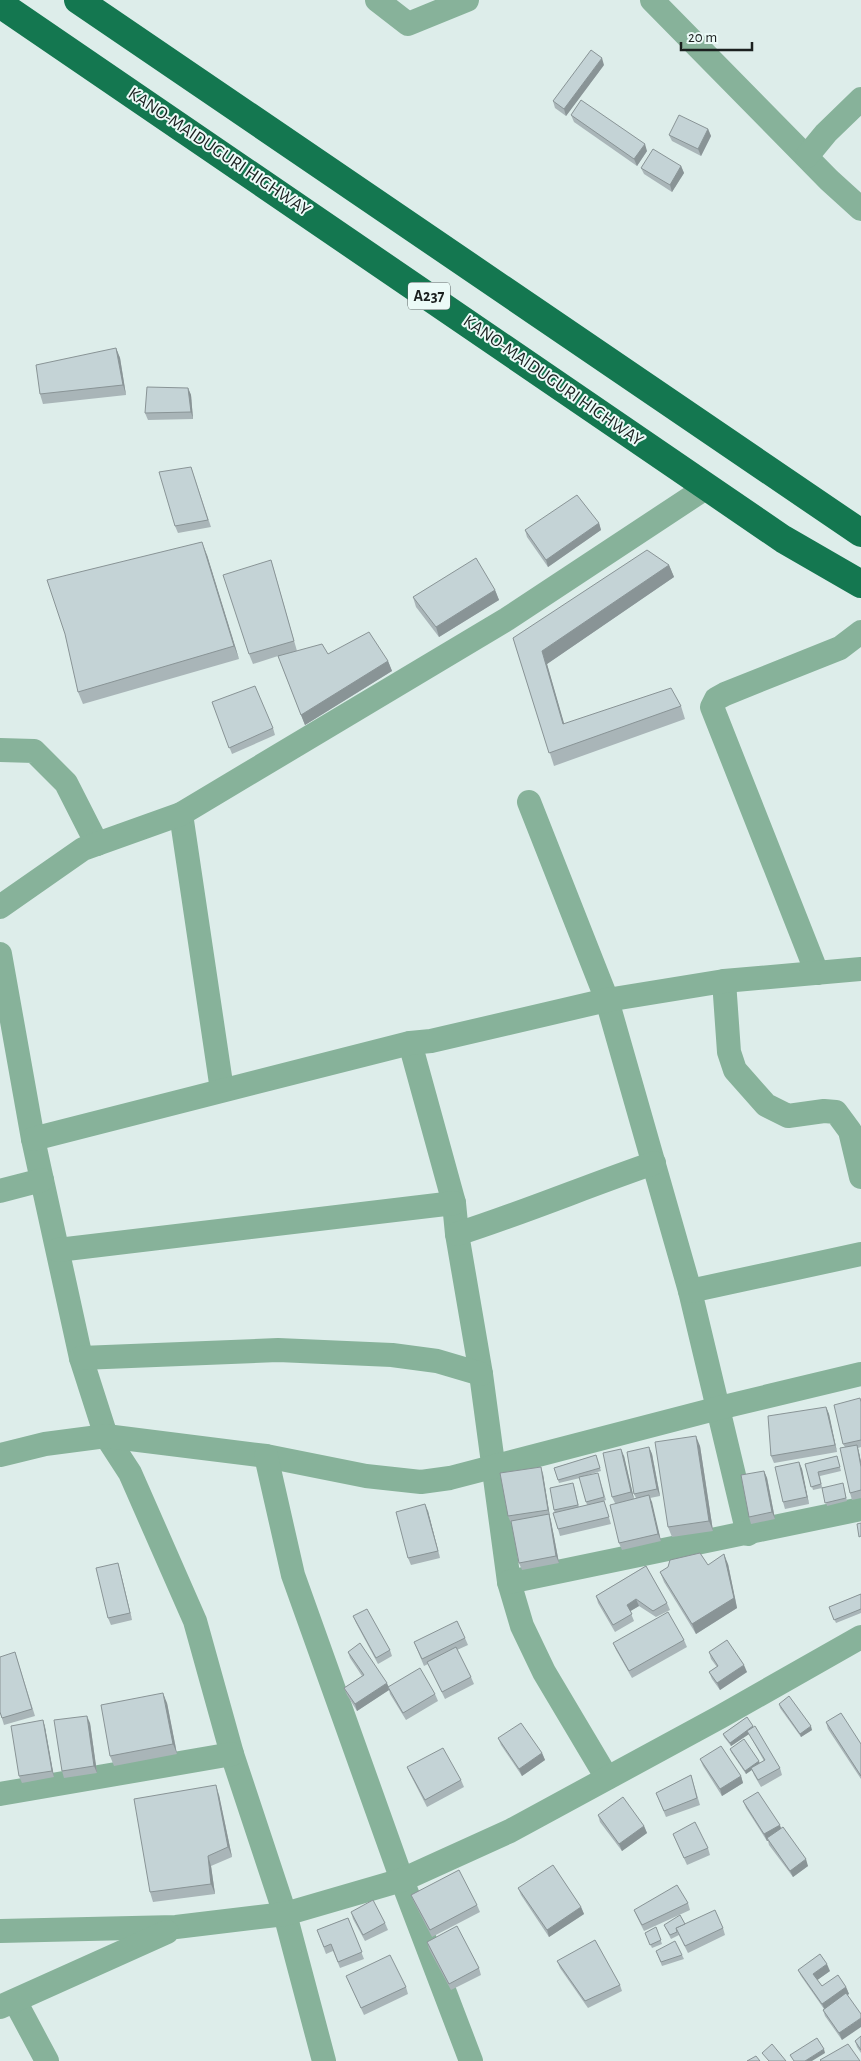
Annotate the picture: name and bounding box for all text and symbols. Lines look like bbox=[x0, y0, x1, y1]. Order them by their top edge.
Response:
scale bar bbox=[681, 20, 752, 52]
text: 20 m bbox=[688, 30, 717, 45]
street label: KANO-MAIDUGURI HIGHWAY bbox=[125, 84, 314, 220]
road number: A237 bbox=[408, 282, 450, 310]
street label: KANO-MAIDUGURI HIGHWAY bbox=[460, 312, 647, 450]

